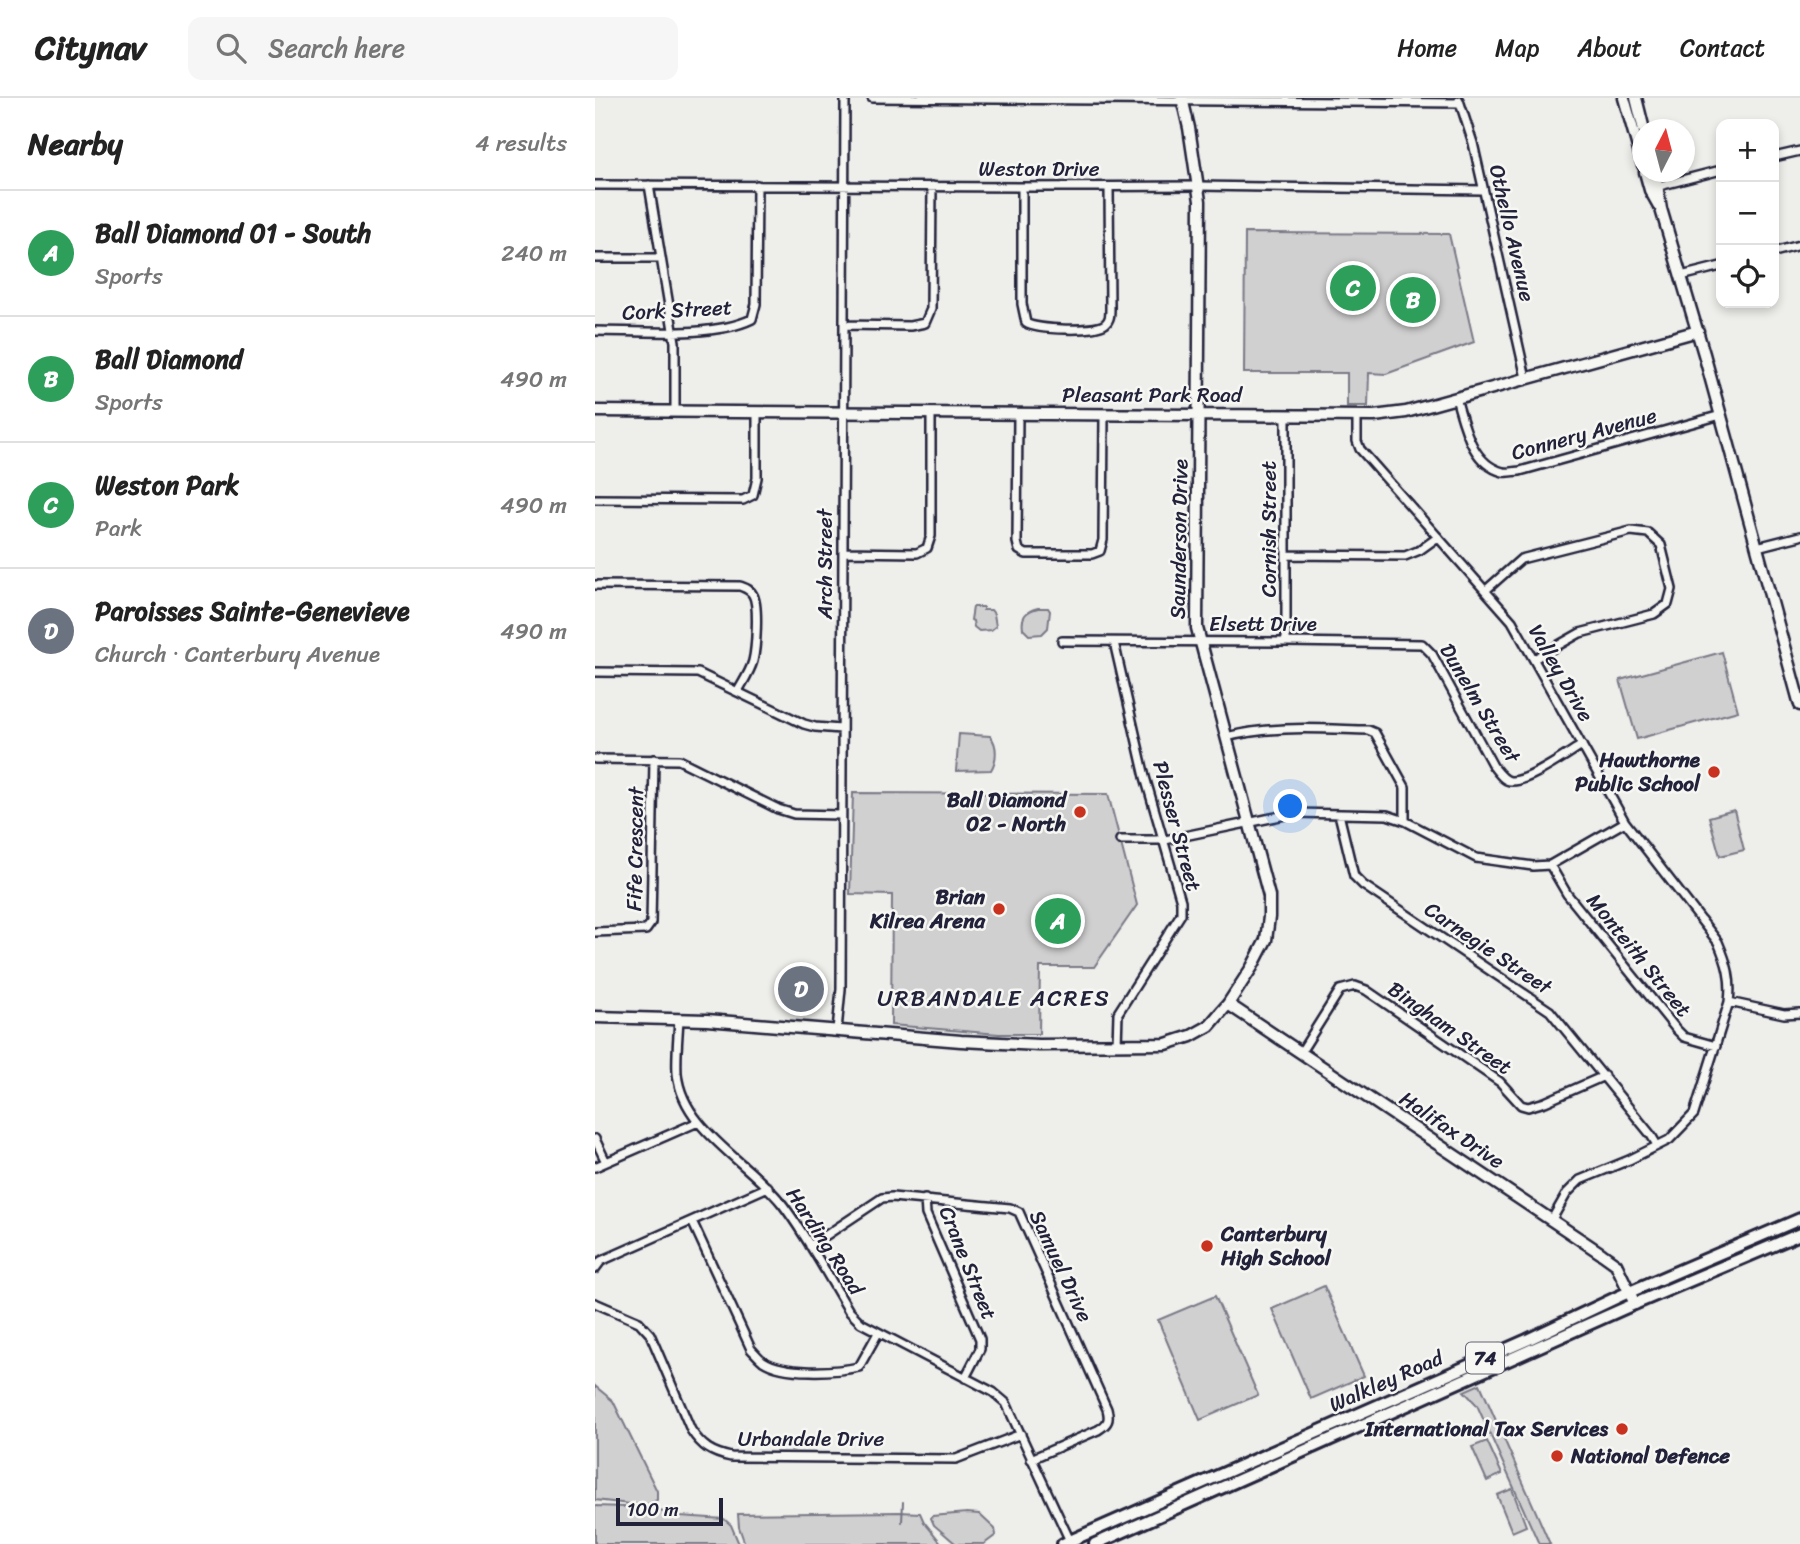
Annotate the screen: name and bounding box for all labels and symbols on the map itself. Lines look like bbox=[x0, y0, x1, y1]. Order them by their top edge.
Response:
north arrow bbox=[1632, 119, 1695, 182]
street label: Weston Drive bbox=[979, 150, 1100, 188]
street label: Othello Avenue bbox=[1478, 161, 1546, 306]
pin: C bbox=[1330, 262, 1376, 314]
pin: B bbox=[1390, 274, 1436, 326]
street label: Cork Street bbox=[621, 288, 733, 332]
street label: Pleasant Park Road bbox=[1062, 376, 1244, 414]
street label: Connery Avenue bbox=[1507, 396, 1661, 472]
street label: Saunderson Drive bbox=[1159, 459, 1199, 619]
street label: Cornish Street bbox=[1250, 461, 1288, 597]
street label: Arch Street bbox=[806, 507, 844, 620]
street label: Elsett Drive bbox=[1209, 605, 1317, 643]
street label: Valley Drive bbox=[1518, 617, 1605, 729]
street label: Dunelm Street bbox=[1429, 636, 1532, 772]
place label: Hawthorne Public School bbox=[1575, 741, 1701, 803]
street label: Plesser Street bbox=[1141, 756, 1213, 896]
marker: Hawthorne Public School bbox=[1706, 764, 1722, 780]
place label: Ball Diamond 02 - North bbox=[947, 781, 1068, 843]
street label: Fife Crescent bbox=[615, 785, 655, 911]
your location bbox=[1273, 789, 1307, 823]
marker: Ball Diamond 02 - North bbox=[1072, 804, 1088, 820]
place label: Brian Kilrea Arena bbox=[869, 878, 986, 940]
street label: Monteith Street bbox=[1577, 884, 1701, 1026]
street label: Carnegie Street bbox=[1416, 891, 1561, 1006]
pin: A bbox=[1035, 895, 1081, 947]
marker: Brian Kilrea Arena bbox=[991, 901, 1007, 917]
pin: D bbox=[778, 963, 824, 1015]
street label: Bingham Street bbox=[1380, 971, 1520, 1085]
district label: URBANDALE ACRES bbox=[877, 978, 1111, 1019]
street label: Halifax Drive bbox=[1391, 1081, 1513, 1180]
street label: Harding Road bbox=[776, 1179, 876, 1305]
street label: Crane Street bbox=[928, 1200, 1008, 1326]
street label: Samuel Drive bbox=[1018, 1203, 1104, 1329]
place label: Canterbury High School bbox=[1220, 1215, 1332, 1277]
marker: Canterbury High School bbox=[1199, 1238, 1215, 1254]
street label: Walkley Road bbox=[1323, 1338, 1451, 1423]
road number: 74 bbox=[1466, 1342, 1504, 1374]
place label: International Tax Services bbox=[1364, 1410, 1608, 1448]
street label: Urbandale Drive bbox=[738, 1420, 884, 1458]
marker: International Tax Services bbox=[1614, 1421, 1630, 1437]
place label: National Defence bbox=[1570, 1437, 1730, 1475]
marker: National Defence bbox=[1549, 1448, 1565, 1464]
scale bar bbox=[616, 1495, 723, 1527]

